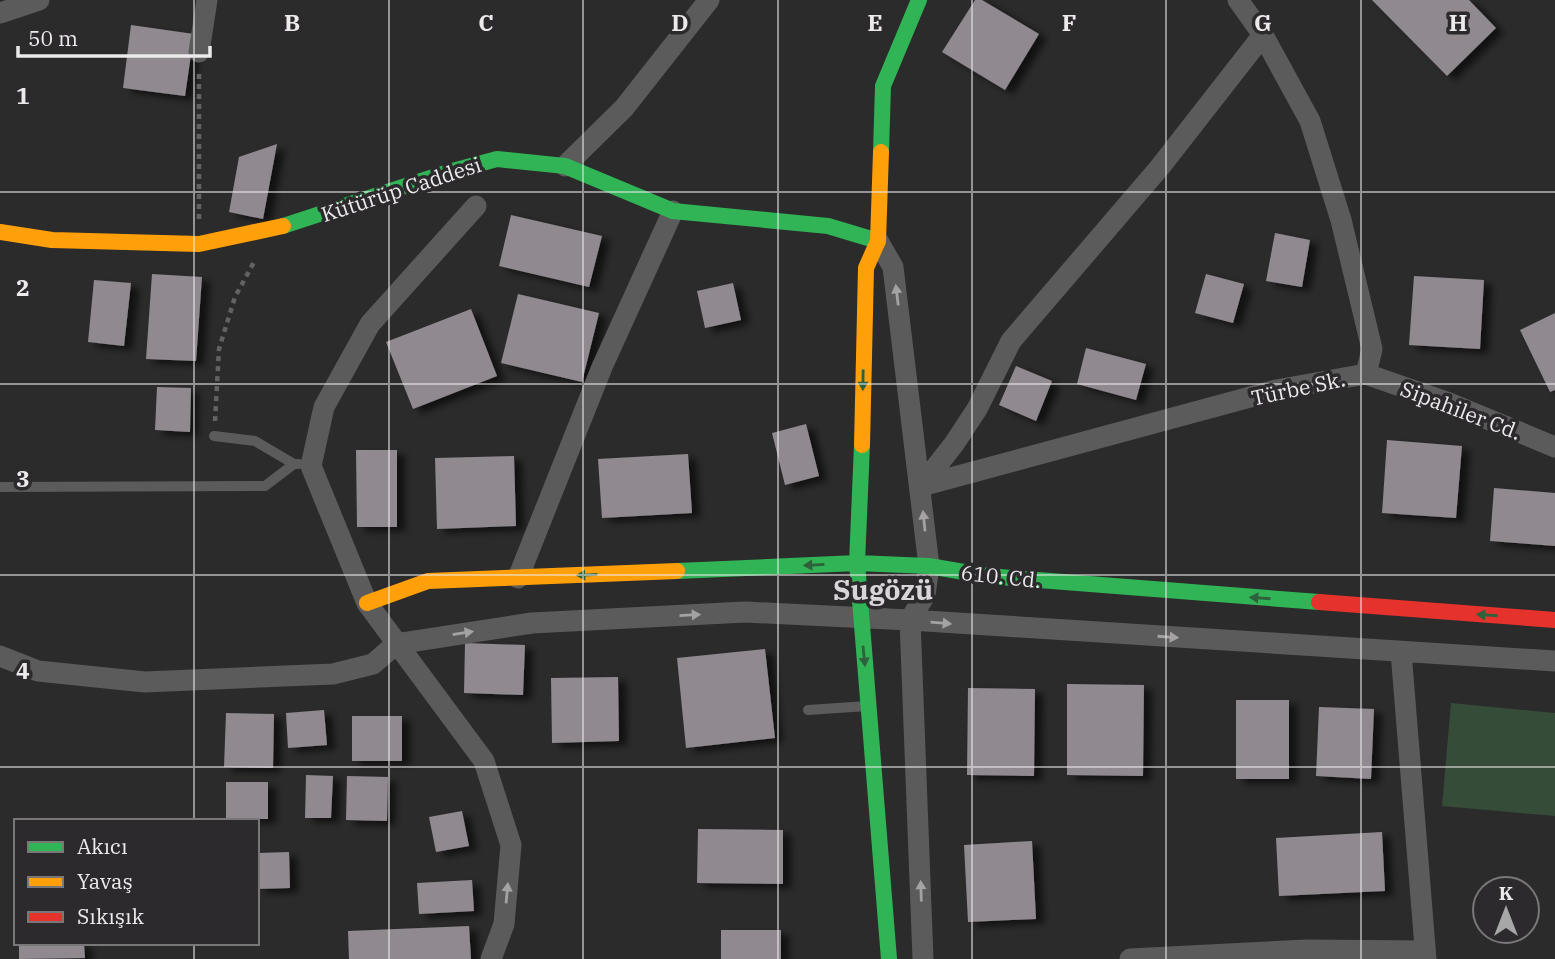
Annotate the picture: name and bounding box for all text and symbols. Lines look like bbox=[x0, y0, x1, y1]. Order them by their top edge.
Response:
text: B bbox=[284, 7, 300, 37]
text: C bbox=[478, 7, 494, 37]
text: D bbox=[671, 7, 689, 37]
text: E bbox=[867, 7, 883, 37]
text: F bbox=[1062, 7, 1076, 37]
text: G bbox=[1254, 7, 1272, 37]
text: H bbox=[1449, 7, 1467, 37]
scale bar bbox=[18, 14, 210, 58]
text: 50 m bbox=[28, 24, 78, 52]
text: 1 bbox=[16, 80, 30, 110]
street label: Kütürüp Caddesi bbox=[317, 150, 485, 228]
text: 2 bbox=[16, 272, 30, 302]
one-way arrow bbox=[891, 284, 902, 306]
street label: Türbe Sk. bbox=[1249, 364, 1347, 412]
one-way arrow bbox=[858, 369, 869, 391]
street label: Sipahiler Cd. bbox=[1397, 374, 1525, 446]
text: 3 bbox=[16, 463, 30, 493]
one-way arrow bbox=[919, 510, 930, 532]
street label: 610. Cd. bbox=[960, 558, 1042, 594]
one-way arrow bbox=[803, 560, 825, 571]
one-way arrow bbox=[575, 570, 597, 581]
district label: Sugözü bbox=[833, 571, 933, 608]
one-way arrow bbox=[1249, 592, 1271, 603]
one-way arrow bbox=[679, 609, 701, 620]
one-way arrow bbox=[1476, 609, 1498, 620]
one-way arrow bbox=[931, 618, 953, 629]
one-way arrow bbox=[452, 628, 474, 639]
one-way arrow bbox=[1158, 632, 1180, 643]
one-way arrow bbox=[859, 645, 870, 667]
text: 4 bbox=[16, 655, 30, 685]
legend bbox=[14, 819, 259, 945]
text: Akıcı bbox=[77, 832, 128, 860]
text: Yavaş bbox=[77, 867, 133, 895]
north arrow bbox=[1471, 875, 1541, 945]
one-way arrow bbox=[915, 880, 926, 902]
text: K bbox=[1499, 881, 1514, 905]
one-way arrow bbox=[502, 882, 513, 904]
text: Sıkışık bbox=[77, 902, 145, 930]

